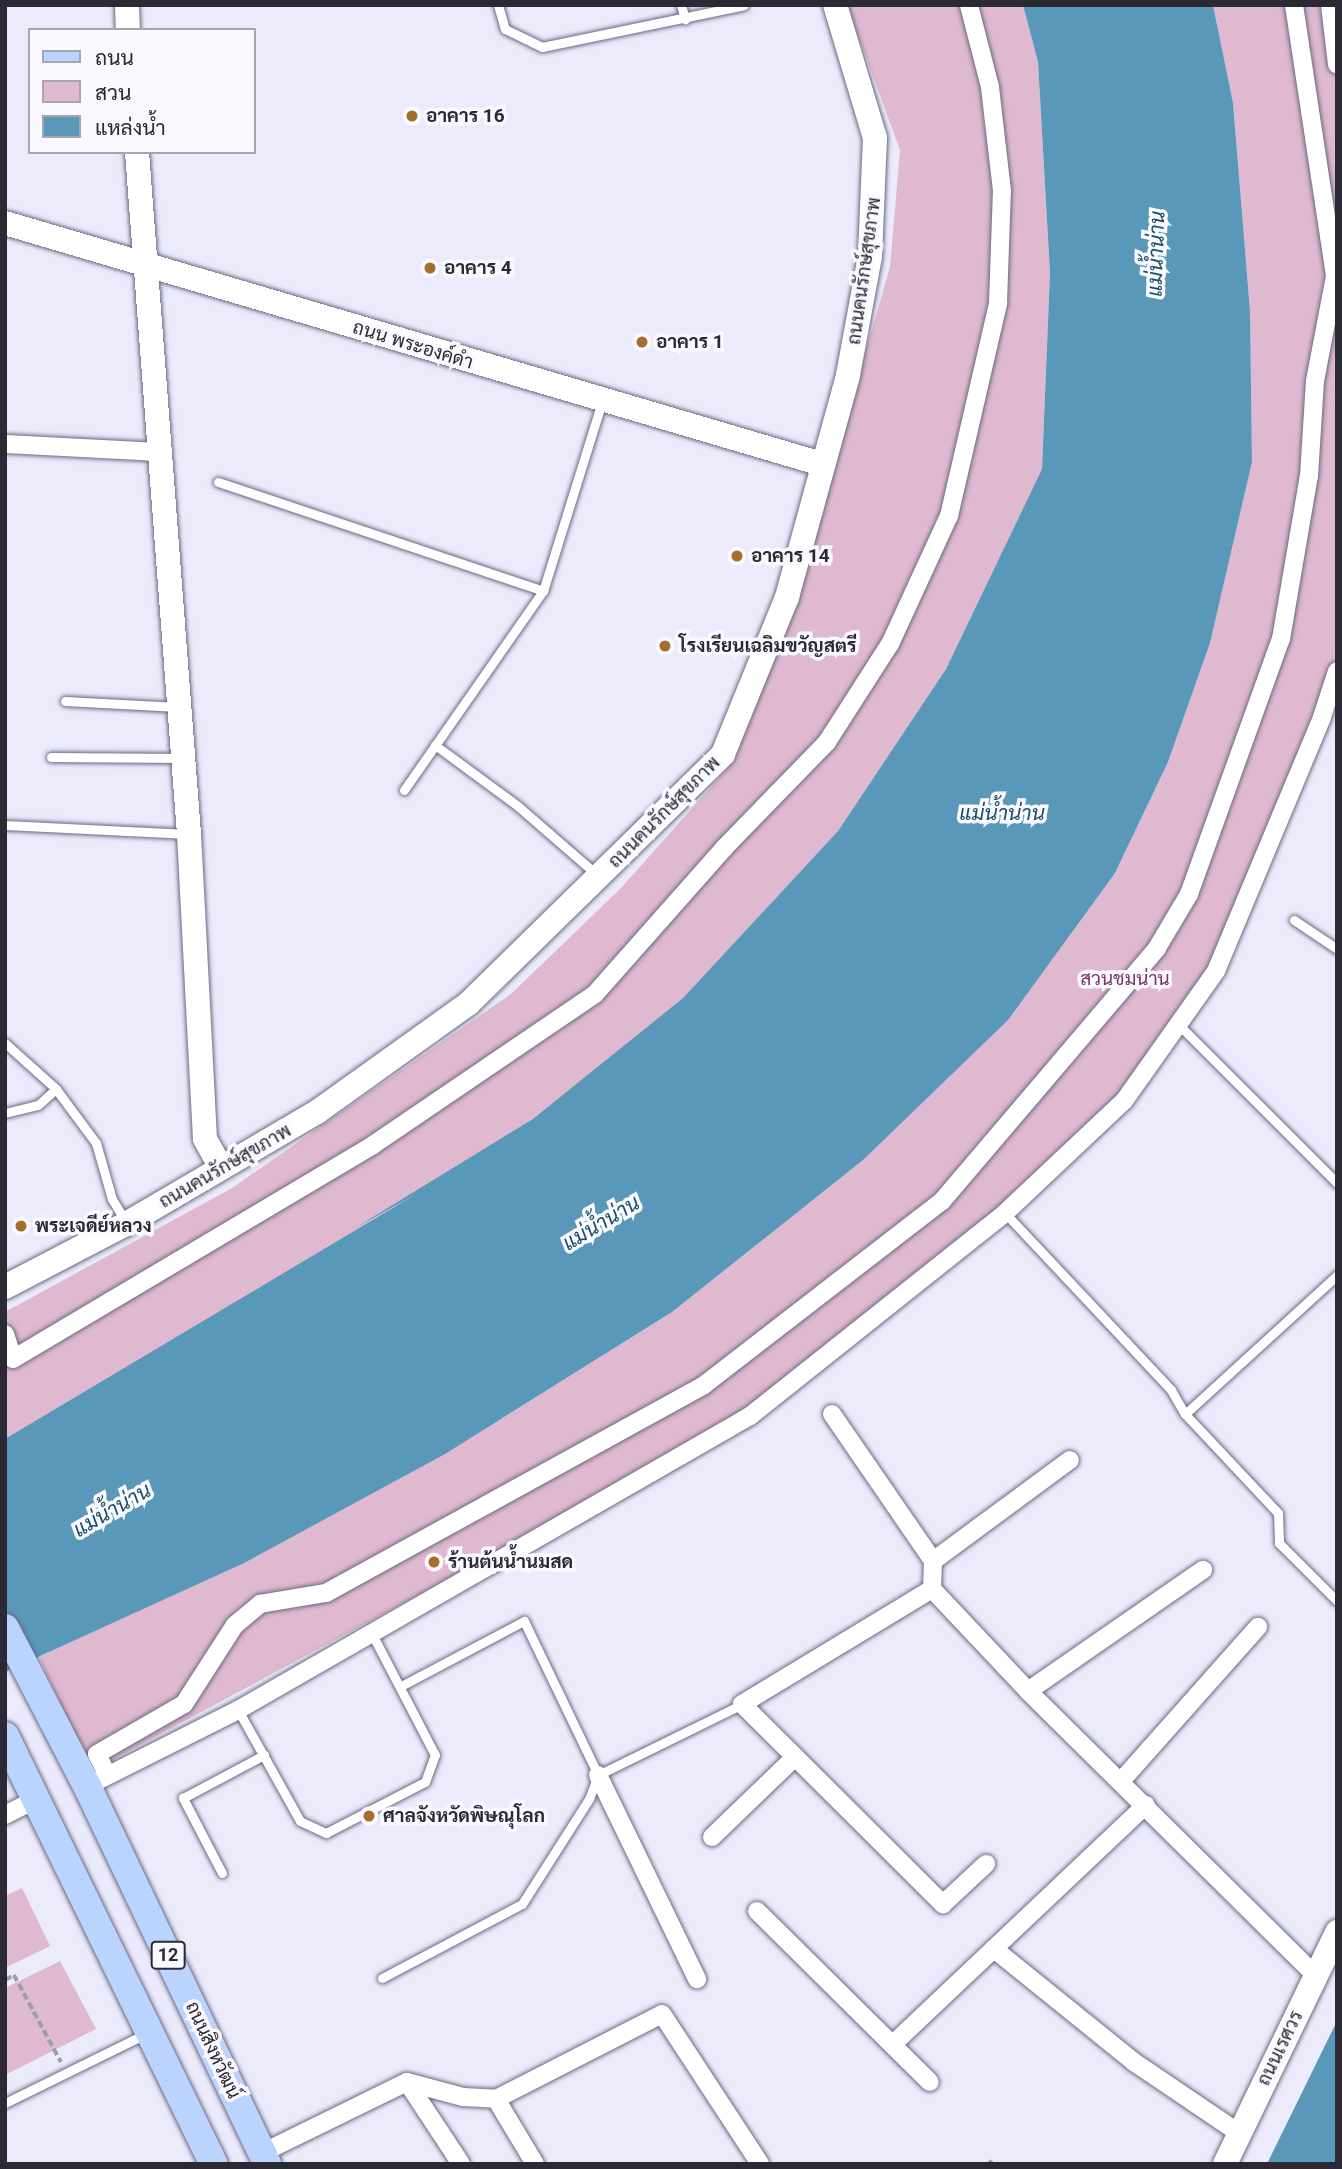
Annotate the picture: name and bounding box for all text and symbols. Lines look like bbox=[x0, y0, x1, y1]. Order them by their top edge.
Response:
legend bbox=[28, 28, 256, 154]
text: ถนน bbox=[95, 46, 134, 70]
text: สวน bbox=[95, 81, 131, 105]
place label: อาคาร 16 bbox=[426, 105, 505, 127]
marker: อาคาร 16 bbox=[404, 108, 420, 124]
text: แหล่งน้ำ bbox=[95, 116, 166, 140]
street label: ถนนคนรักษ์สุขภาพ bbox=[842, 196, 886, 346]
water label: แม่น้ำน่าน bbox=[1142, 211, 1170, 297]
place label: อาคาร 4 bbox=[444, 257, 512, 279]
marker: อาคาร 4 bbox=[422, 260, 438, 276]
street label: ถนน พระองค์ดำ bbox=[350, 316, 476, 374]
place label: อาคาร 1 bbox=[656, 331, 724, 353]
marker: อาคาร 1 bbox=[634, 334, 650, 350]
place label: อาคาร 14 bbox=[751, 545, 830, 567]
marker: อาคาร 14 bbox=[729, 548, 745, 564]
place label: โรงเรียนเฉลิมขวัญสตรี bbox=[679, 635, 856, 657]
marker: โรงเรียนเฉลิมขวัญสตรี bbox=[657, 638, 673, 654]
street label: ถนนคนรักษ์สุขภาพ bbox=[603, 751, 725, 873]
water label: แม่น้ำน่าน bbox=[959, 800, 1045, 826]
park label: สวนชมน่าน bbox=[1080, 968, 1170, 990]
street label: ถนนคนรักษ์สุขภาพ bbox=[155, 1119, 295, 1213]
water label: แม่น้ำน่าน bbox=[558, 1190, 644, 1256]
place label: พระเจดีย์หลวง bbox=[35, 1215, 152, 1237]
marker: พระเจดีย์หลวง bbox=[13, 1218, 29, 1234]
water label: แม่น้ำน่าน bbox=[69, 1478, 155, 1542]
place label: ร้านต้นน้ำนมสด bbox=[448, 1551, 573, 1573]
marker: ร้านต้นน้ำนมสด bbox=[426, 1554, 442, 1570]
place label: ศาลจังหวัดพิษณุโลก bbox=[383, 1805, 545, 1827]
marker: ศาลจังหวัดพิษณุโลก bbox=[361, 1808, 377, 1824]
road number: 12 bbox=[150, 1940, 186, 1969]
street label: ถนนสิงหวัฒน์ bbox=[181, 1998, 245, 2102]
street label: ถนนเรศวร bbox=[1252, 2007, 1308, 2089]

